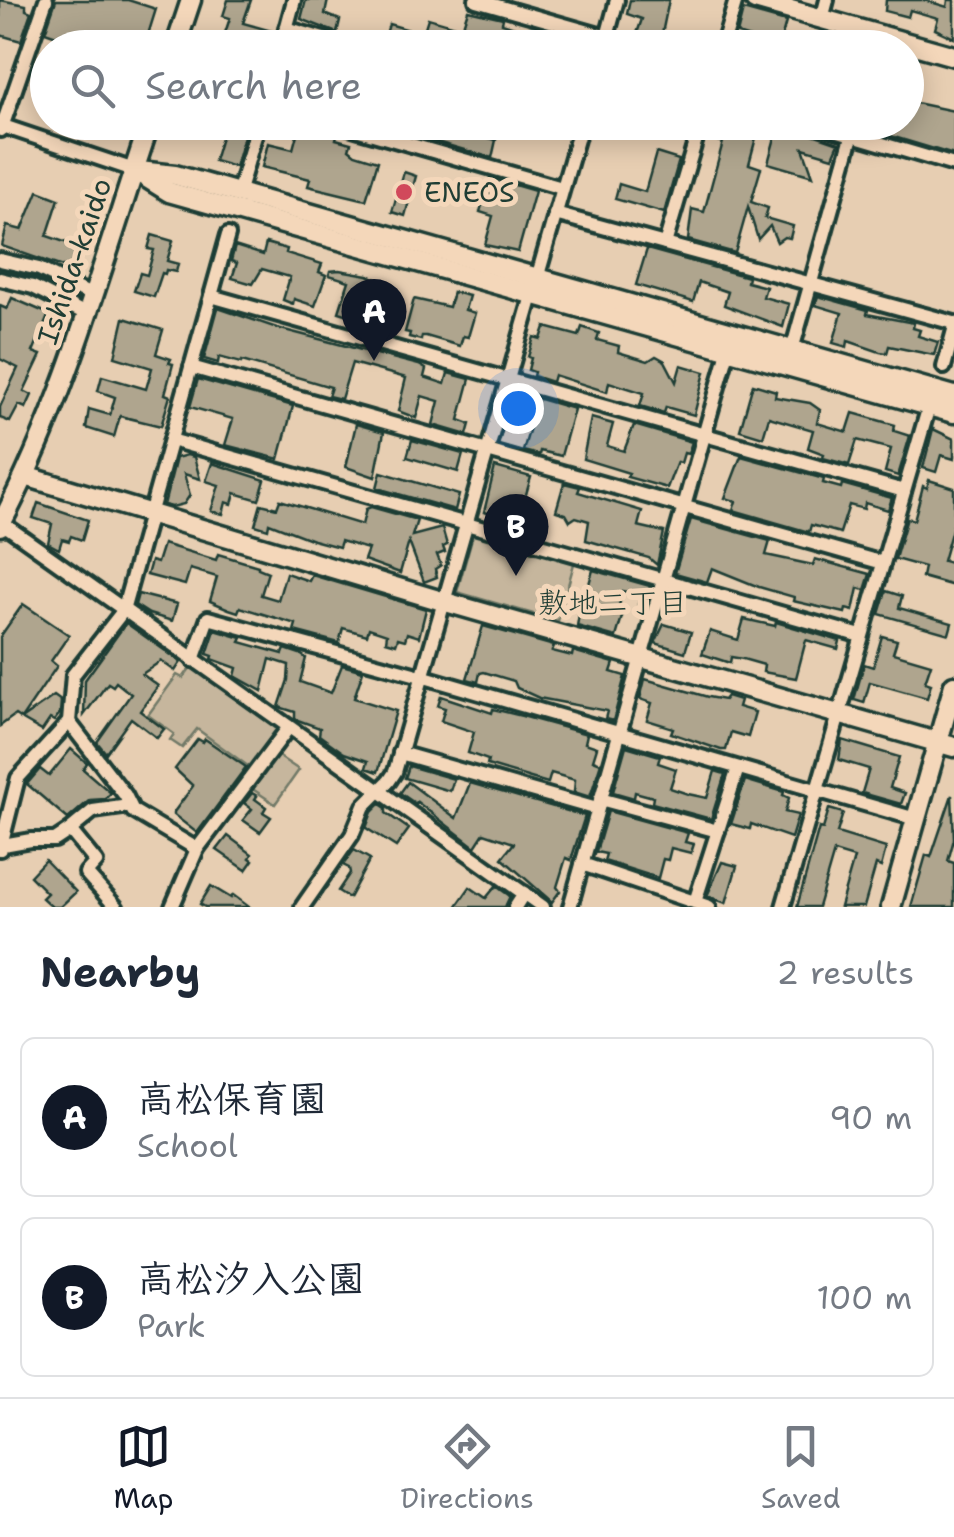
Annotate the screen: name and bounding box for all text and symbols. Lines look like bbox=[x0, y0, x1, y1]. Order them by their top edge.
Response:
search box bbox=[30, 30, 924, 140]
icon: search bbox=[65, 58, 120, 113]
text: Search here bbox=[145, 60, 362, 111]
street label: Ishida-kaido bbox=[28, 173, 120, 349]
place label: ENEOS bbox=[424, 173, 515, 211]
marker: ENEOS bbox=[393, 181, 415, 203]
pin: A bbox=[342, 278, 406, 361]
your location bbox=[493, 383, 544, 434]
pin: B bbox=[484, 494, 548, 576]
district label: 敷地二丁目 bbox=[538, 582, 688, 623]
text: Nearby bbox=[40, 944, 200, 1000]
text: 2 results bbox=[777, 951, 914, 994]
text: 高松保育園 bbox=[137, 1073, 327, 1124]
text: A bbox=[62, 1096, 87, 1139]
text: 90 m bbox=[829, 1096, 912, 1139]
text: School bbox=[137, 1124, 238, 1167]
text: 高松汐入公園 bbox=[137, 1253, 365, 1304]
text: B bbox=[65, 1276, 84, 1319]
text: 100 m bbox=[816, 1276, 912, 1319]
text: Park bbox=[137, 1304, 206, 1347]
tab: Map bbox=[114, 1419, 173, 1517]
tab: Directions bbox=[400, 1419, 534, 1517]
tab: Saved bbox=[761, 1419, 840, 1517]

